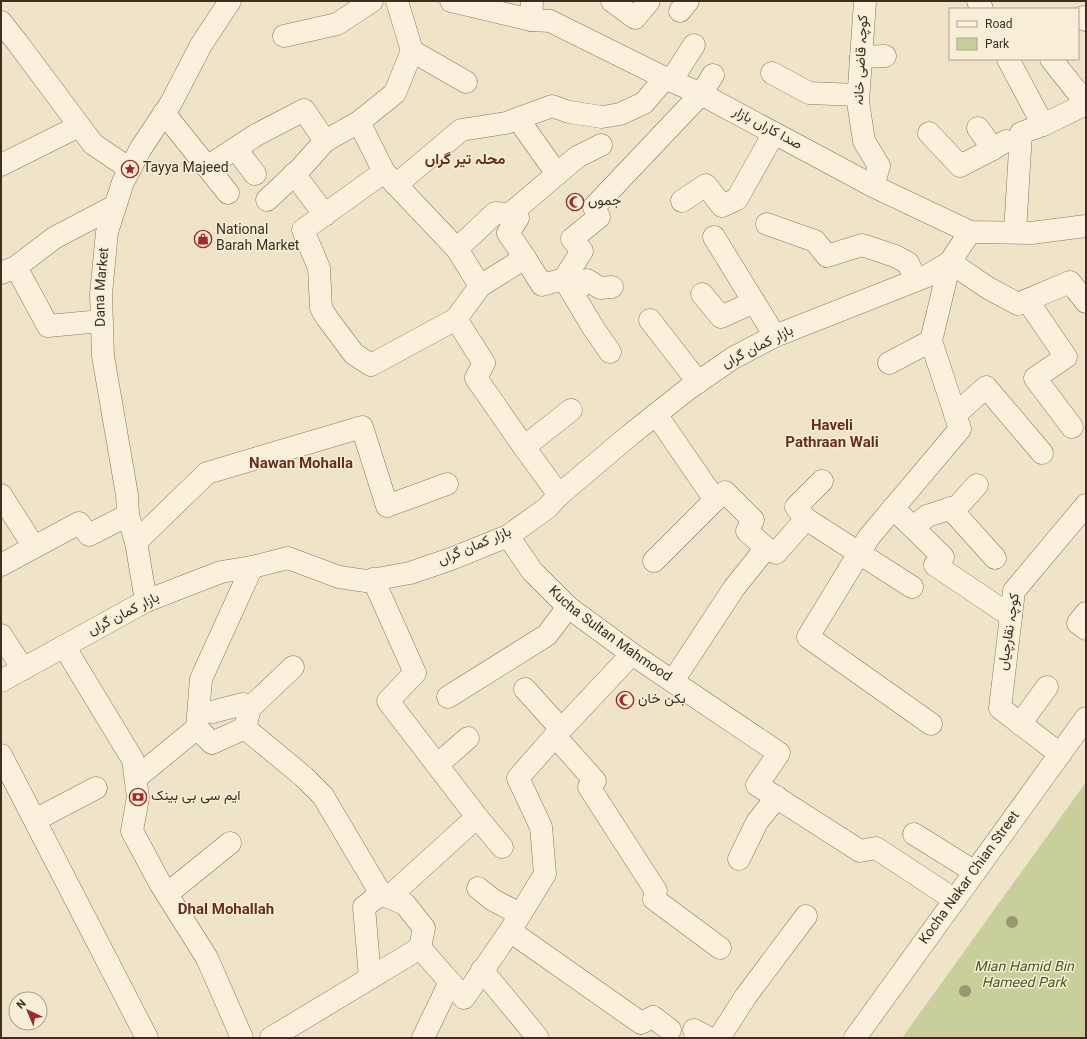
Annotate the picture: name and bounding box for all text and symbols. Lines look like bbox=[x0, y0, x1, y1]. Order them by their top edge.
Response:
legend bbox=[949, 8, 1079, 60]
street label: کوچہ قاضی خانہ bbox=[849, 14, 875, 106]
text: Road bbox=[985, 16, 1013, 34]
text: Park bbox=[985, 36, 1010, 54]
street label: صدا کاراں بازار bbox=[727, 101, 806, 157]
district label: محلہ تیر گراں bbox=[425, 149, 505, 172]
place label: Tayya Majeed bbox=[143, 158, 229, 180]
place icon: Tayya Majeed bbox=[120, 159, 140, 179]
place label: جموں bbox=[588, 191, 621, 213]
mosque icon: جموں bbox=[565, 192, 585, 212]
place label: National Barah Market bbox=[216, 220, 300, 258]
shop icon: National Barah Market bbox=[193, 229, 213, 249]
street label: Dana Market bbox=[90, 246, 116, 327]
street label: بازار کمان گراں bbox=[718, 321, 798, 375]
district label: Haveli Pathraan Wali bbox=[785, 415, 879, 455]
district label: Nawan Mohalla bbox=[249, 453, 353, 476]
street label: بازار کمان گراں bbox=[435, 522, 515, 572]
street label: Kucha Sultan Mahmood bbox=[542, 581, 676, 688]
street label: بازار کمان گراں bbox=[84, 588, 164, 642]
street label: کوچہ نقارچیاں bbox=[993, 592, 1027, 672]
place label: بکن خان bbox=[638, 689, 686, 711]
mosque icon: بکن خان bbox=[615, 690, 635, 710]
place label: ایم سی بی بینک bbox=[151, 786, 241, 808]
bank icon: ایم سی بی بینک bbox=[128, 787, 148, 807]
street label: Kocha Nakar Chian Street bbox=[914, 807, 1026, 950]
district label: Dhal Mohallah bbox=[178, 899, 274, 922]
park label: Mian Hamid Bin Hameed Park bbox=[974, 957, 1075, 995]
north arrow bbox=[8, 991, 48, 1031]
text: N bbox=[13, 996, 31, 1014]

